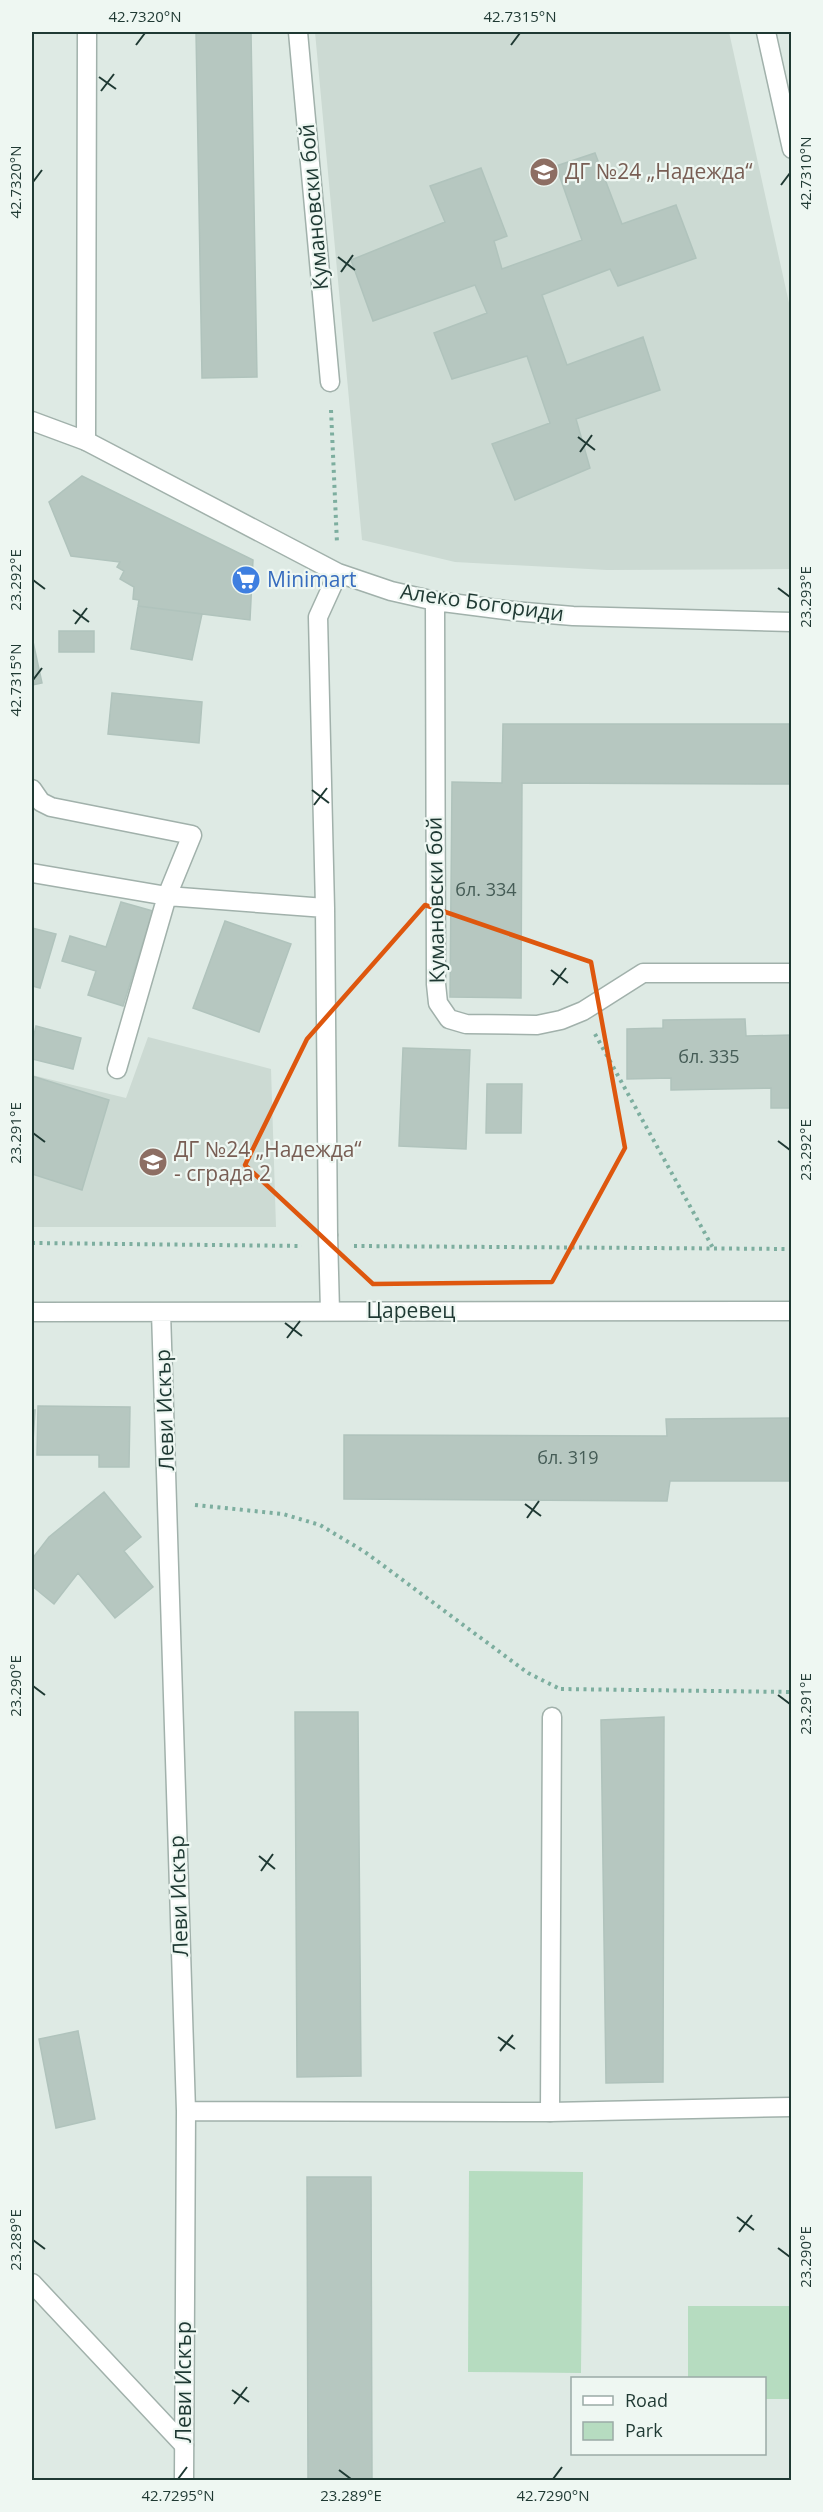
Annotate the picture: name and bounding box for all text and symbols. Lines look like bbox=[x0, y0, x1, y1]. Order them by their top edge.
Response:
text: 42.7320°N bbox=[108, 6, 182, 26]
text: 42.7315°N bbox=[483, 6, 557, 26]
street label: Кумановски бой bbox=[292, 123, 334, 291]
text: 42.7310°N bbox=[795, 136, 815, 210]
text: 42.7320°N bbox=[5, 145, 25, 219]
school or university icon: ДГ №24 „Надежда“ bbox=[528, 156, 560, 188]
place label: ДГ №24 „Надежда“ bbox=[565, 157, 753, 185]
text: 23.292°E bbox=[5, 549, 25, 611]
supermarket icon: Minimart bbox=[230, 564, 262, 596]
place label: Minimart bbox=[267, 565, 357, 593]
text: 23.293°E bbox=[795, 566, 815, 628]
street label: Алеко Богориди bbox=[399, 577, 566, 627]
text: 42.7315°N bbox=[5, 643, 25, 717]
street label: Кумановски бой bbox=[420, 816, 450, 984]
house number: бл. 334 bbox=[455, 877, 517, 901]
house number: бл. 335 bbox=[678, 1044, 740, 1068]
text: 23.291°E bbox=[5, 1102, 25, 1164]
text: 23.292°E bbox=[795, 1119, 815, 1181]
place label: ДГ №24 „Надежда“ - сграда 2 bbox=[174, 1135, 362, 1187]
school or university icon: ДГ №24 „Надежда“ - сграда 2 bbox=[137, 1146, 169, 1178]
street label: Царевец bbox=[367, 1296, 455, 1324]
street label: Леви Искър bbox=[148, 1349, 180, 1471]
house number: бл. 319 bbox=[537, 1445, 599, 1469]
text: 23.290°E bbox=[5, 1655, 25, 1717]
text: 23.291°E bbox=[795, 1673, 815, 1735]
street label: Леви Искър bbox=[162, 1835, 194, 1957]
text: 23.289°E bbox=[5, 2209, 25, 2271]
text: 23.290°E bbox=[795, 2226, 815, 2288]
street label: Леви Искър bbox=[169, 2321, 197, 2443]
legend bbox=[571, 2377, 766, 2455]
text: Road bbox=[625, 2388, 668, 2412]
text: Park bbox=[625, 2418, 663, 2442]
text: 42.7295°N bbox=[141, 2485, 215, 2505]
text: 23.289°E bbox=[320, 2485, 382, 2505]
text: 42.7290°N bbox=[516, 2485, 590, 2505]

